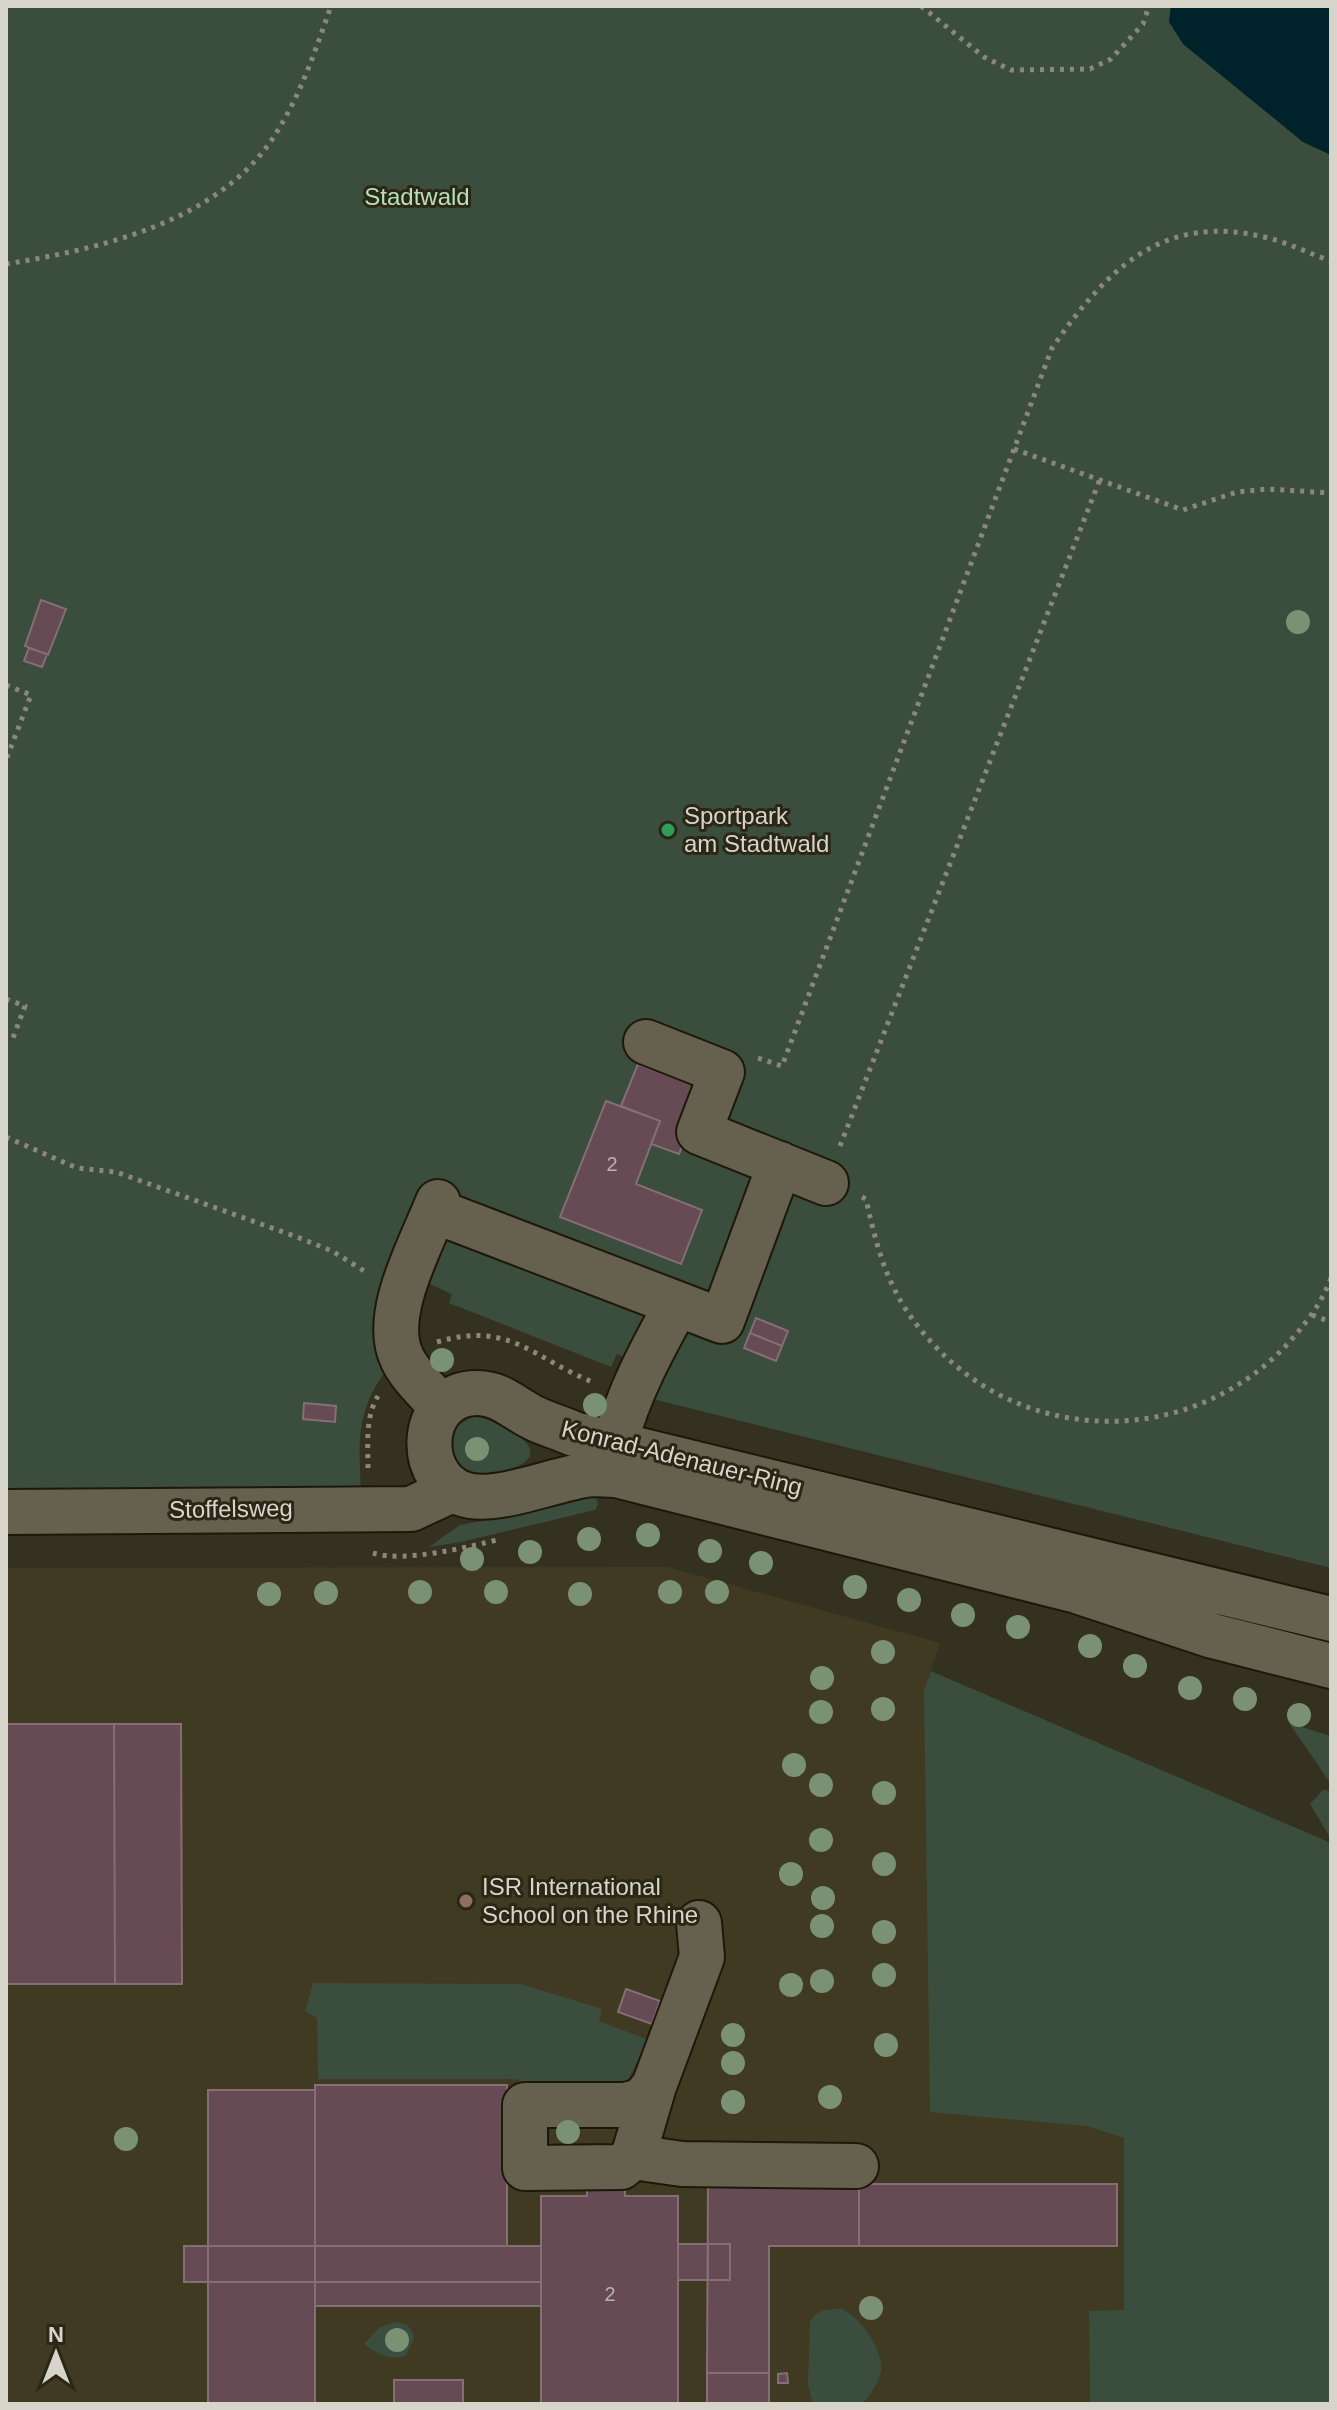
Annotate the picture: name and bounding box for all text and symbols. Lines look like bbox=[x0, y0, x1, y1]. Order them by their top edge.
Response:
park label: Stadtwald bbox=[364, 183, 470, 210]
place label: Sportpark am Stadtwald bbox=[684, 802, 829, 857]
marker: Sportpark am Stadtwald bbox=[659, 821, 677, 839]
house number: 2 bbox=[606, 1153, 618, 1175]
street label: Konrad-Adenauer-Ring bbox=[559, 1415, 805, 1500]
street label: Stoffelsweg bbox=[169, 1494, 293, 1523]
place label: ISR International School on the Rhine bbox=[482, 1873, 698, 1928]
marker: ISR International School on the Rhine bbox=[457, 1892, 475, 1910]
house number: 2 bbox=[604, 2283, 616, 2305]
north arrow bbox=[16, 2314, 96, 2394]
text: N bbox=[48, 2322, 64, 2347]

